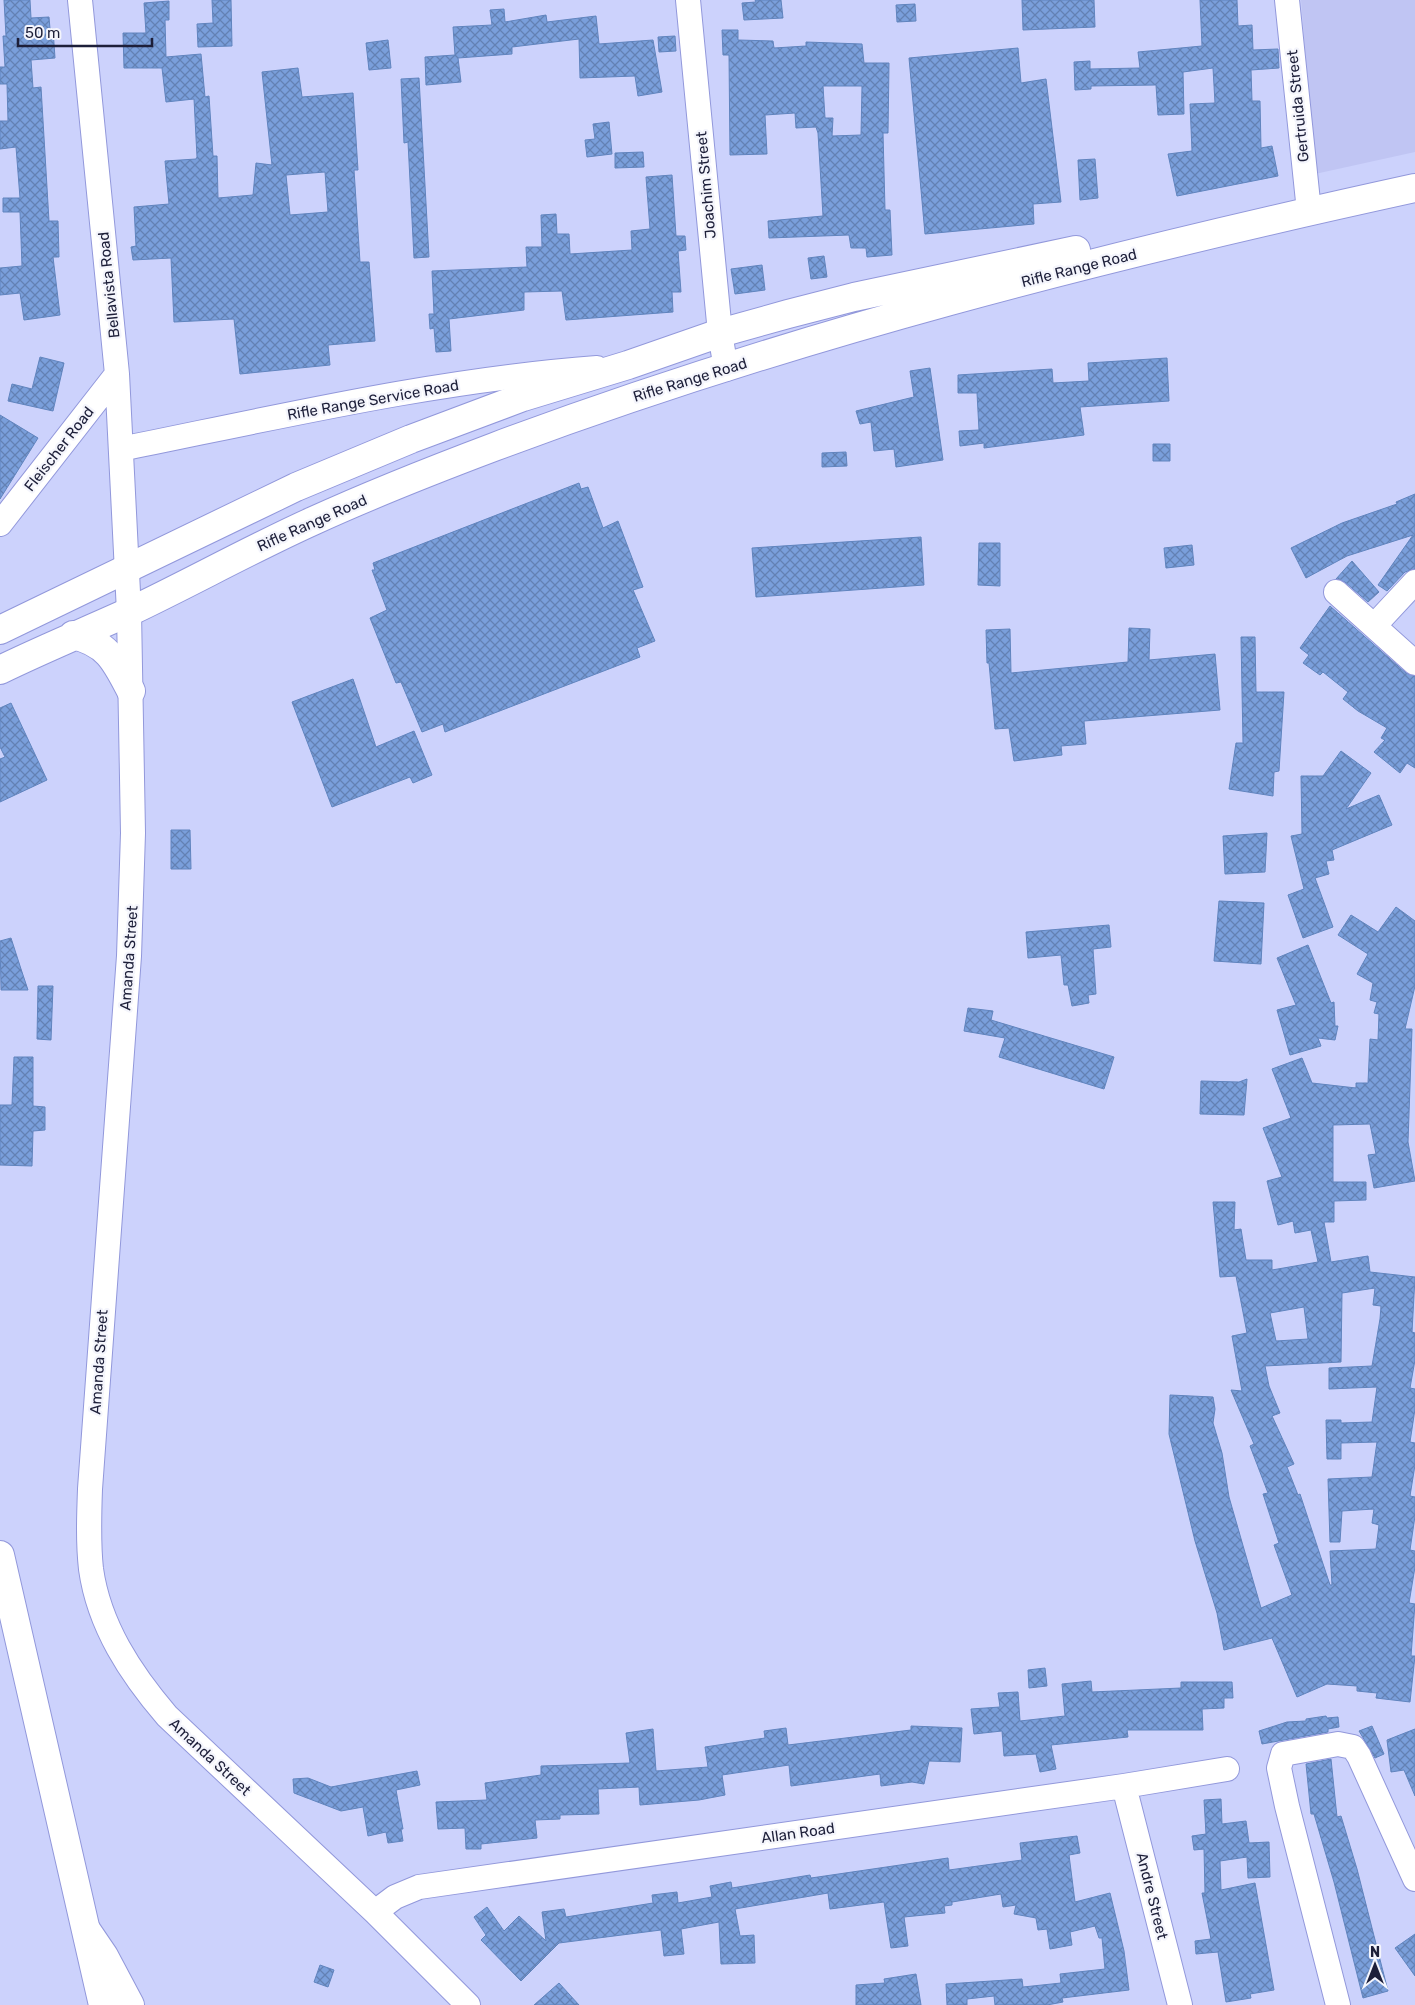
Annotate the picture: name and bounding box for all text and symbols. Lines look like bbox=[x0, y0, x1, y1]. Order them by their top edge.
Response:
scale bar bbox=[18, 15, 151, 47]
text: 50 m bbox=[25, 24, 60, 42]
street label: Gertruida Street bbox=[1283, 49, 1313, 163]
street label: Joachim Street bbox=[692, 130, 720, 239]
street label: Bellavista Road bbox=[94, 231, 124, 339]
street label: Rifle Range Road bbox=[1019, 245, 1139, 291]
street label: Rifle Range Road bbox=[631, 354, 749, 406]
street label: Rifle Range Service Road bbox=[286, 376, 460, 424]
street label: Fleischer Road bbox=[20, 403, 98, 495]
street label: Rifle Range Road bbox=[254, 491, 370, 555]
street label: Amanda Street bbox=[116, 905, 142, 1011]
street label: Amanda Street bbox=[86, 1309, 112, 1415]
street label: Amanda Street bbox=[165, 1715, 255, 1799]
street label: Allan Road bbox=[760, 1819, 836, 1847]
street label: Andre Street bbox=[1132, 1851, 1172, 1942]
north arrow bbox=[1350, 1940, 1400, 1990]
text: N bbox=[1370, 1944, 1380, 1961]

